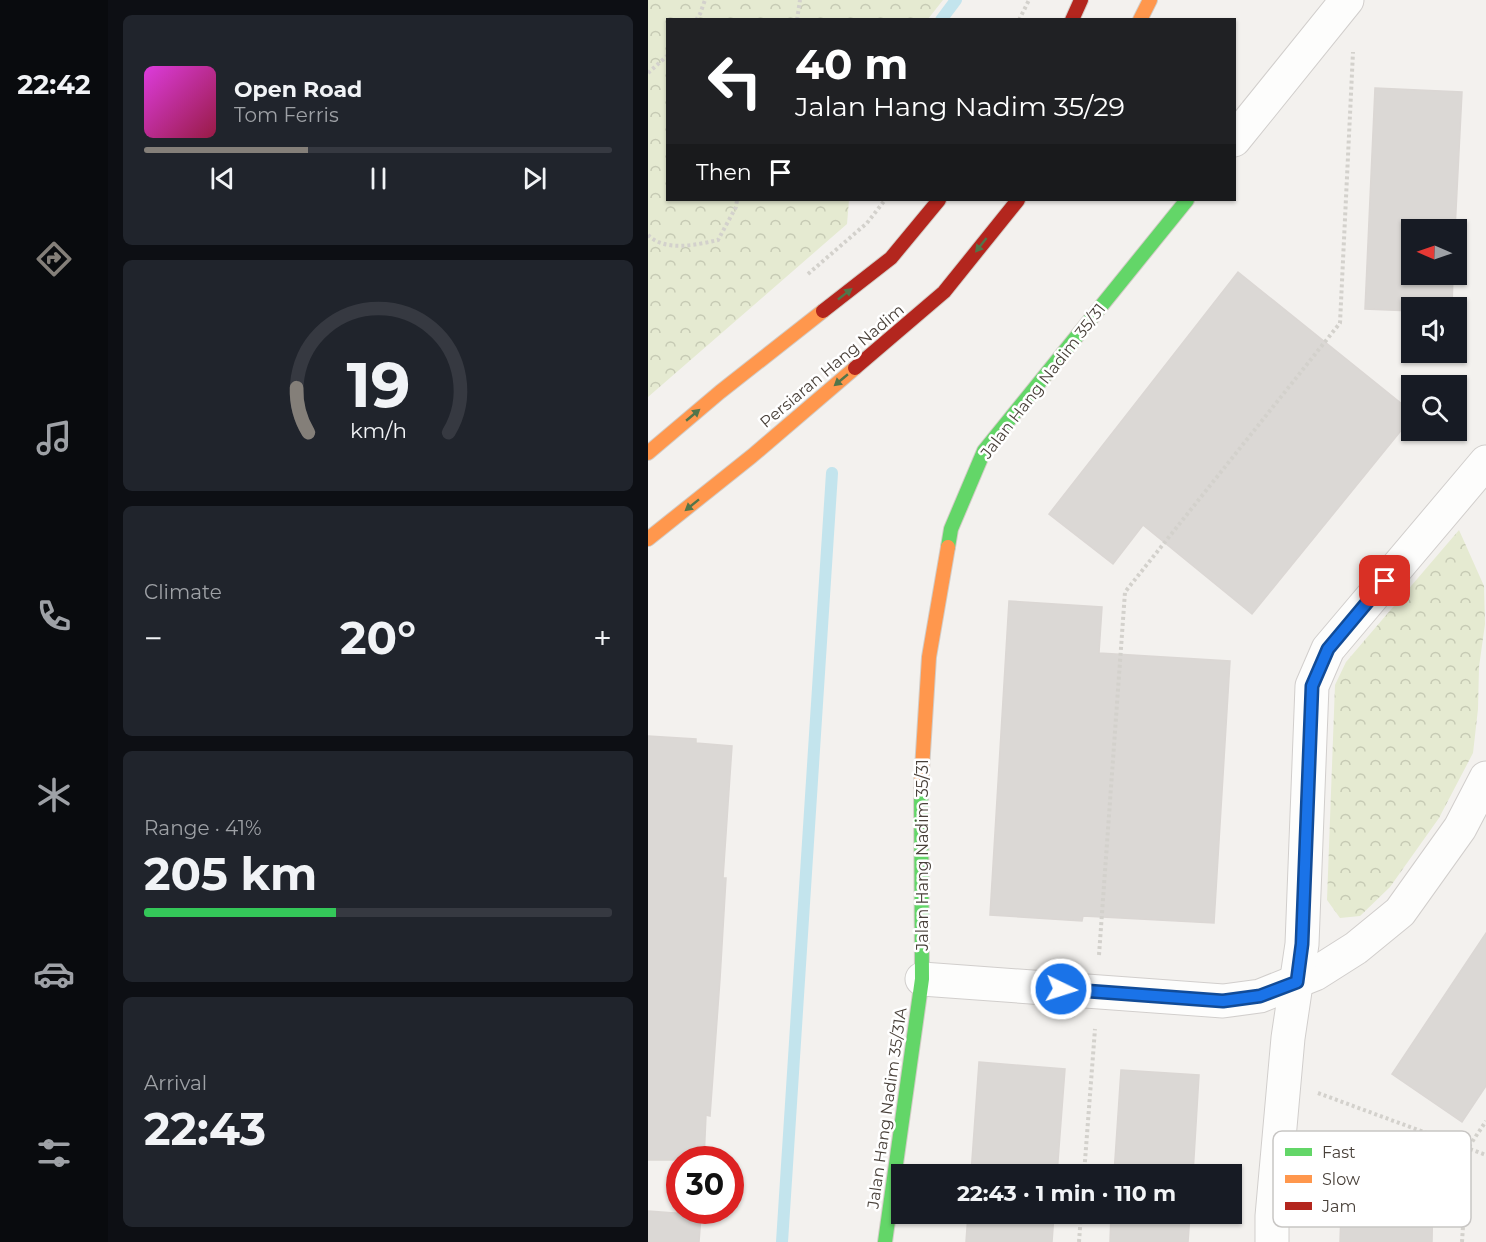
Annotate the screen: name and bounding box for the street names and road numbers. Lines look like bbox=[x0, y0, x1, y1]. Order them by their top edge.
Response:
street label: Persiaran Hang Nadim bbox=[756, 300, 908, 432]
street label: Jalan Hang Nadim 35/31 bbox=[976, 300, 1109, 463]
street label: Jalan Hang Nadim 35/31 bbox=[913, 759, 932, 952]
street label: Jalan Hang Nadim 35/31A bbox=[863, 1006, 911, 1211]

